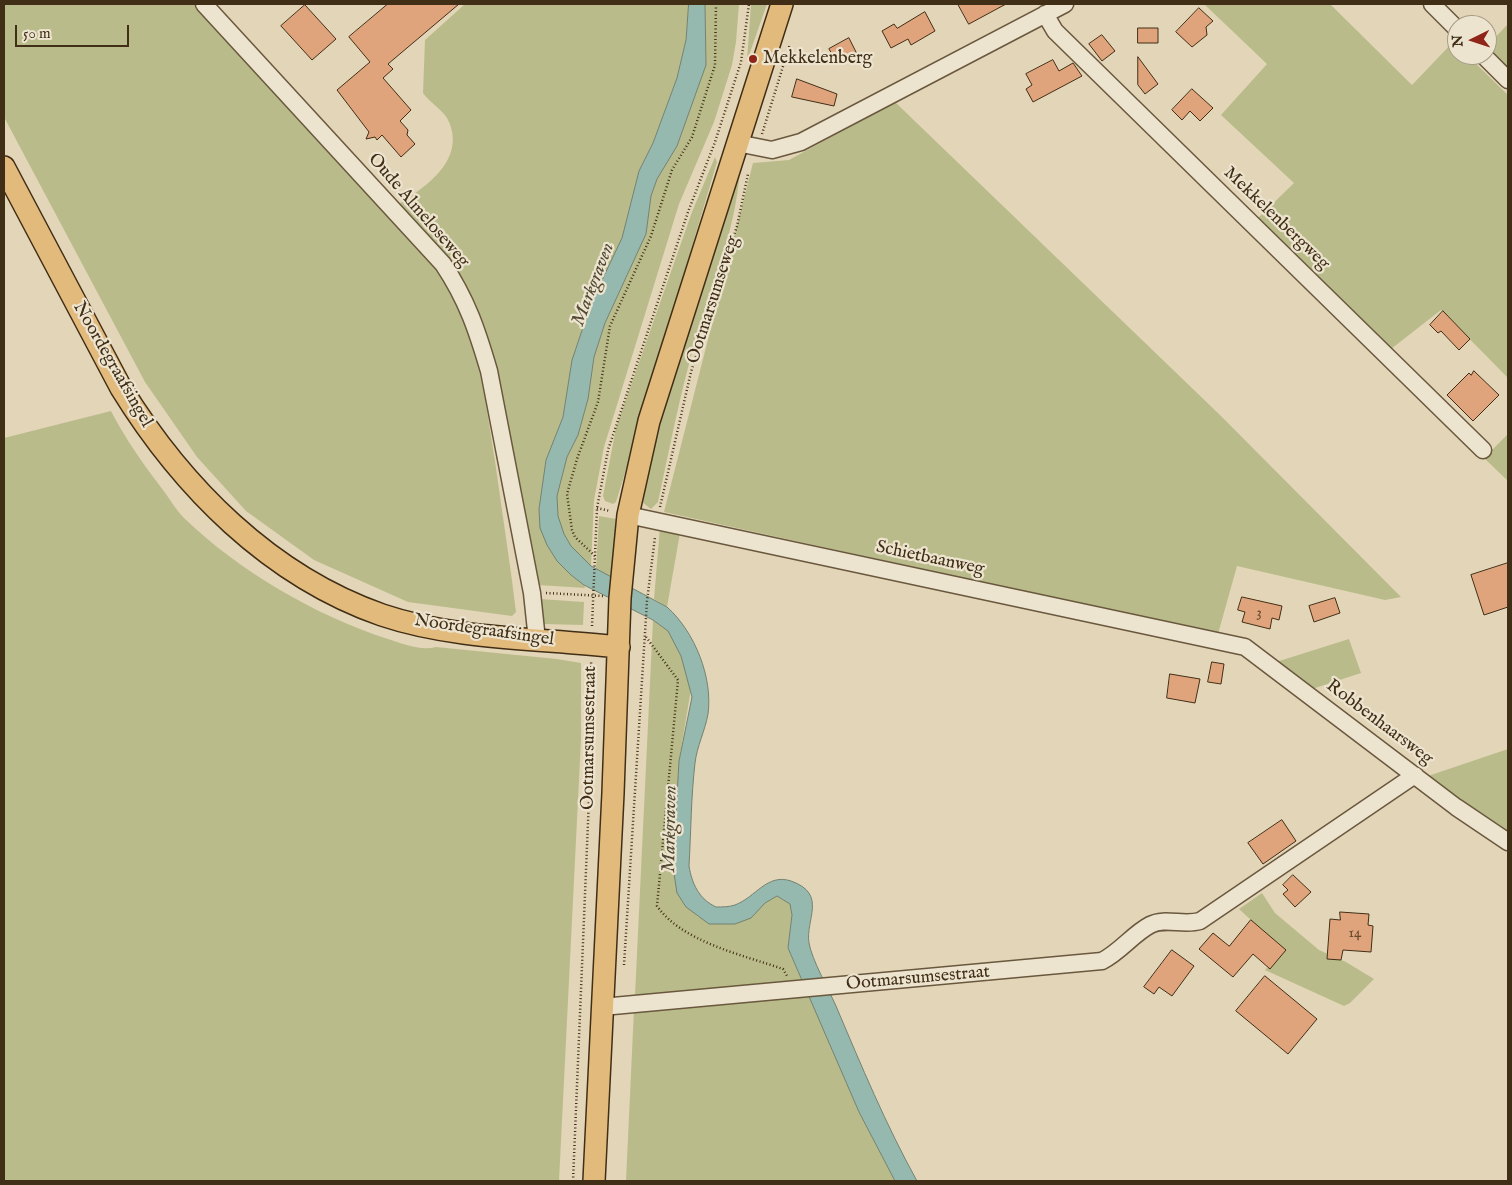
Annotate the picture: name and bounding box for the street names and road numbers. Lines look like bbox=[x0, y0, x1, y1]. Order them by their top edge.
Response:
street label: Oude Almeloseweg bbox=[363, 150, 473, 272]
street label: Mekkelenbergweg bbox=[1218, 163, 1334, 275]
street label: Ootmarsumseweg bbox=[683, 233, 745, 367]
street label: Noordegraafsingel bbox=[67, 299, 157, 431]
street label: Schietbaanweg bbox=[874, 537, 986, 581]
street label: Noordegraafsingel bbox=[413, 610, 555, 652]
street label: Ootmarsumsestraat bbox=[578, 666, 602, 810]
street label: Robbenhaarsweg bbox=[1321, 676, 1437, 770]
street label: Ootmarsumsestraat bbox=[845, 962, 991, 996]

